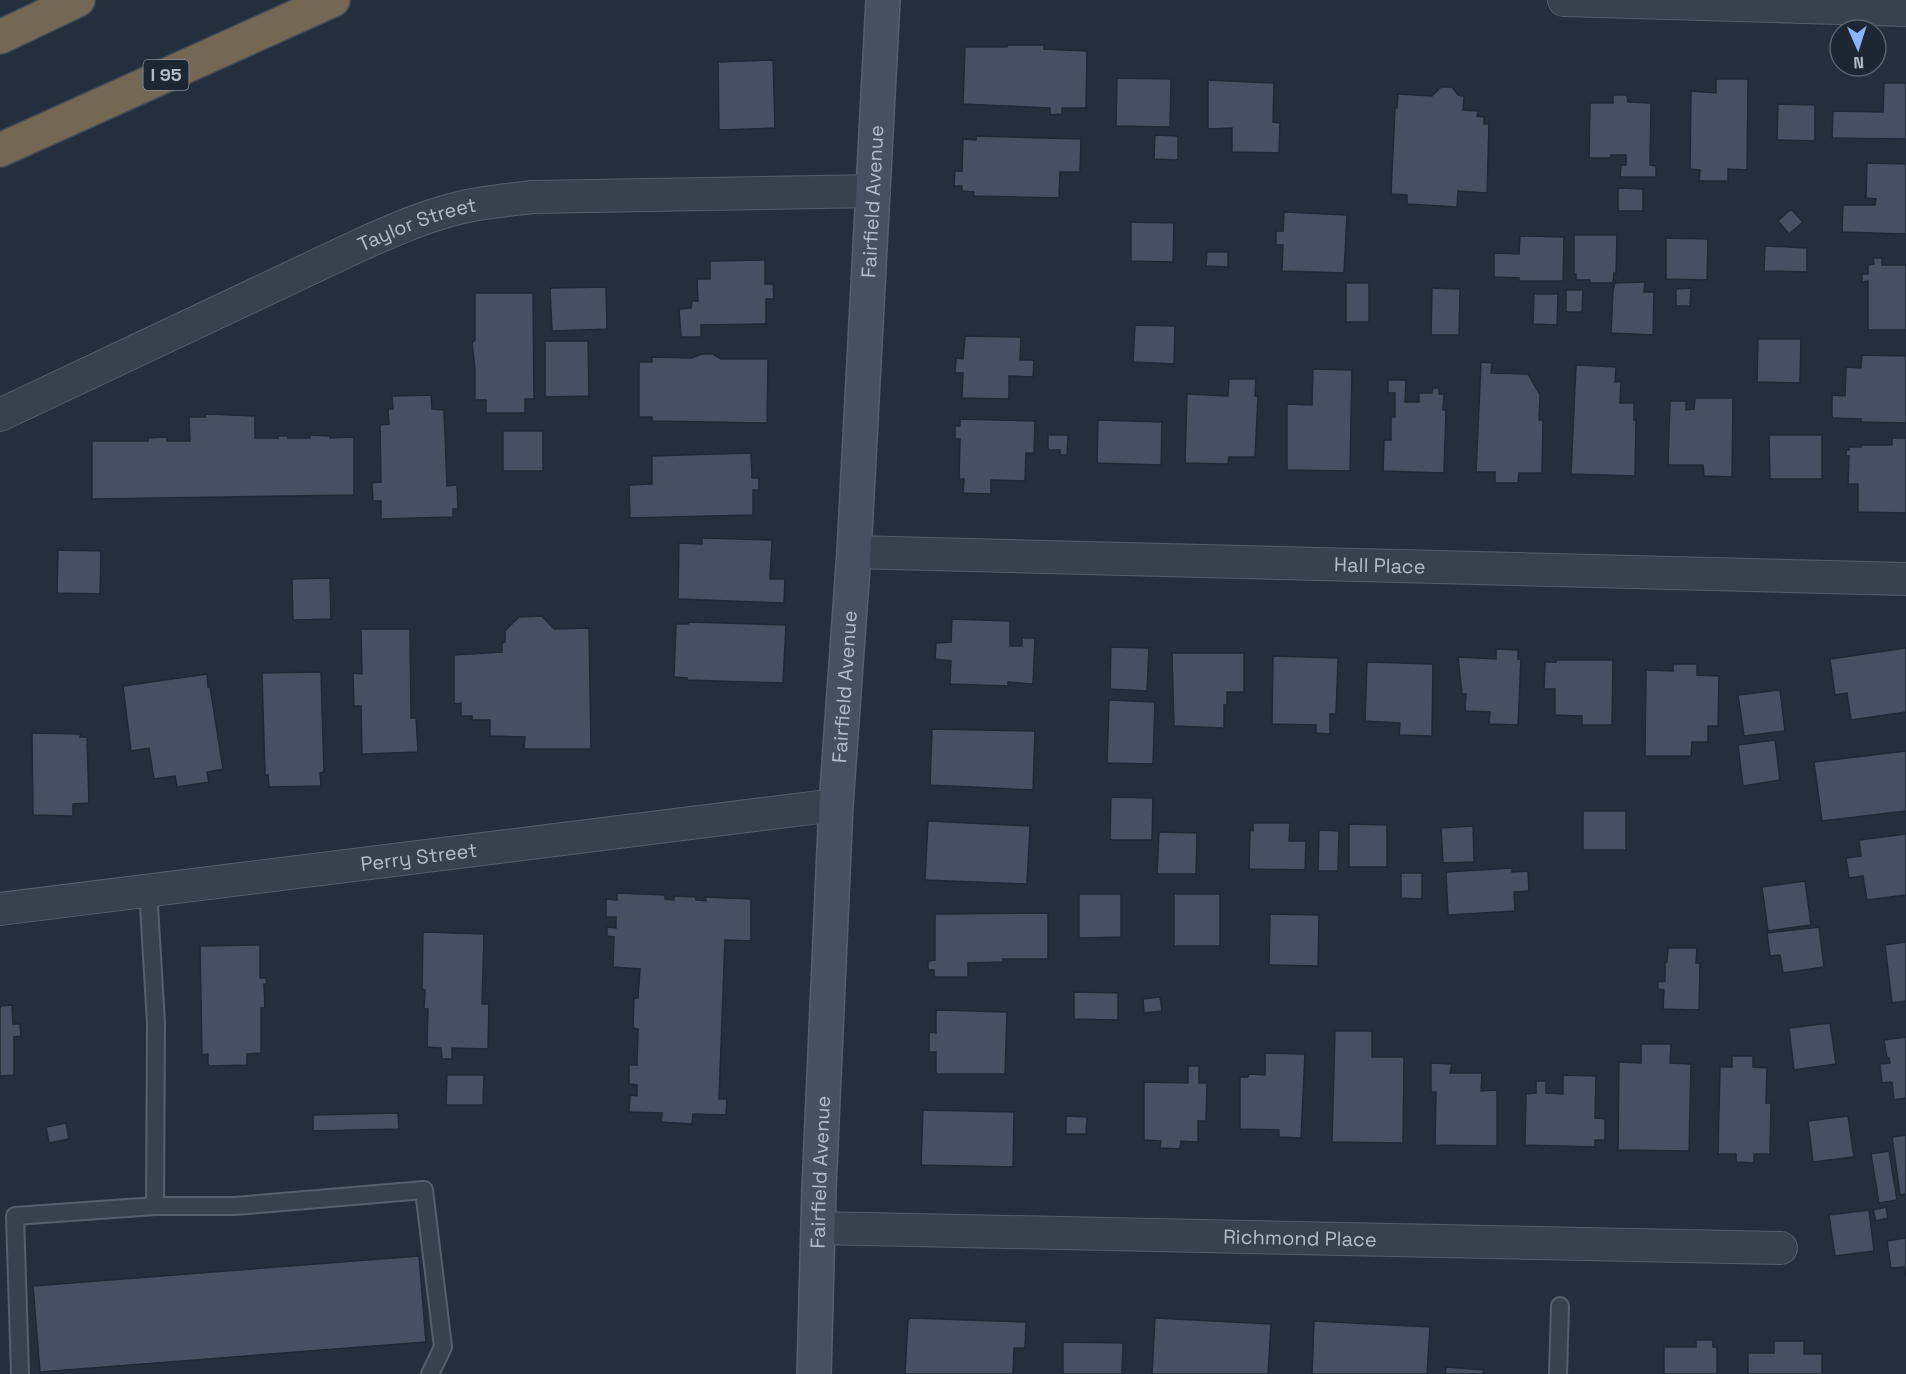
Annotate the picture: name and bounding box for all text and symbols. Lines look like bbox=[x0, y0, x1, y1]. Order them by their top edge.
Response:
north arrow bbox=[1828, 18, 1888, 78]
text: N bbox=[1853, 52, 1865, 73]
road number: I 95 bbox=[144, 60, 188, 90]
street label: Fairfield Avenue bbox=[855, 124, 889, 279]
street label: Taylor Street bbox=[353, 192, 478, 257]
street label: Hall Place bbox=[1334, 551, 1426, 580]
street label: Fairfield Avenue bbox=[826, 609, 863, 764]
street label: Perry Street bbox=[359, 837, 479, 877]
street label: Fairfield Avenue bbox=[804, 1095, 836, 1249]
street label: Richmond Place bbox=[1223, 1223, 1377, 1253]

